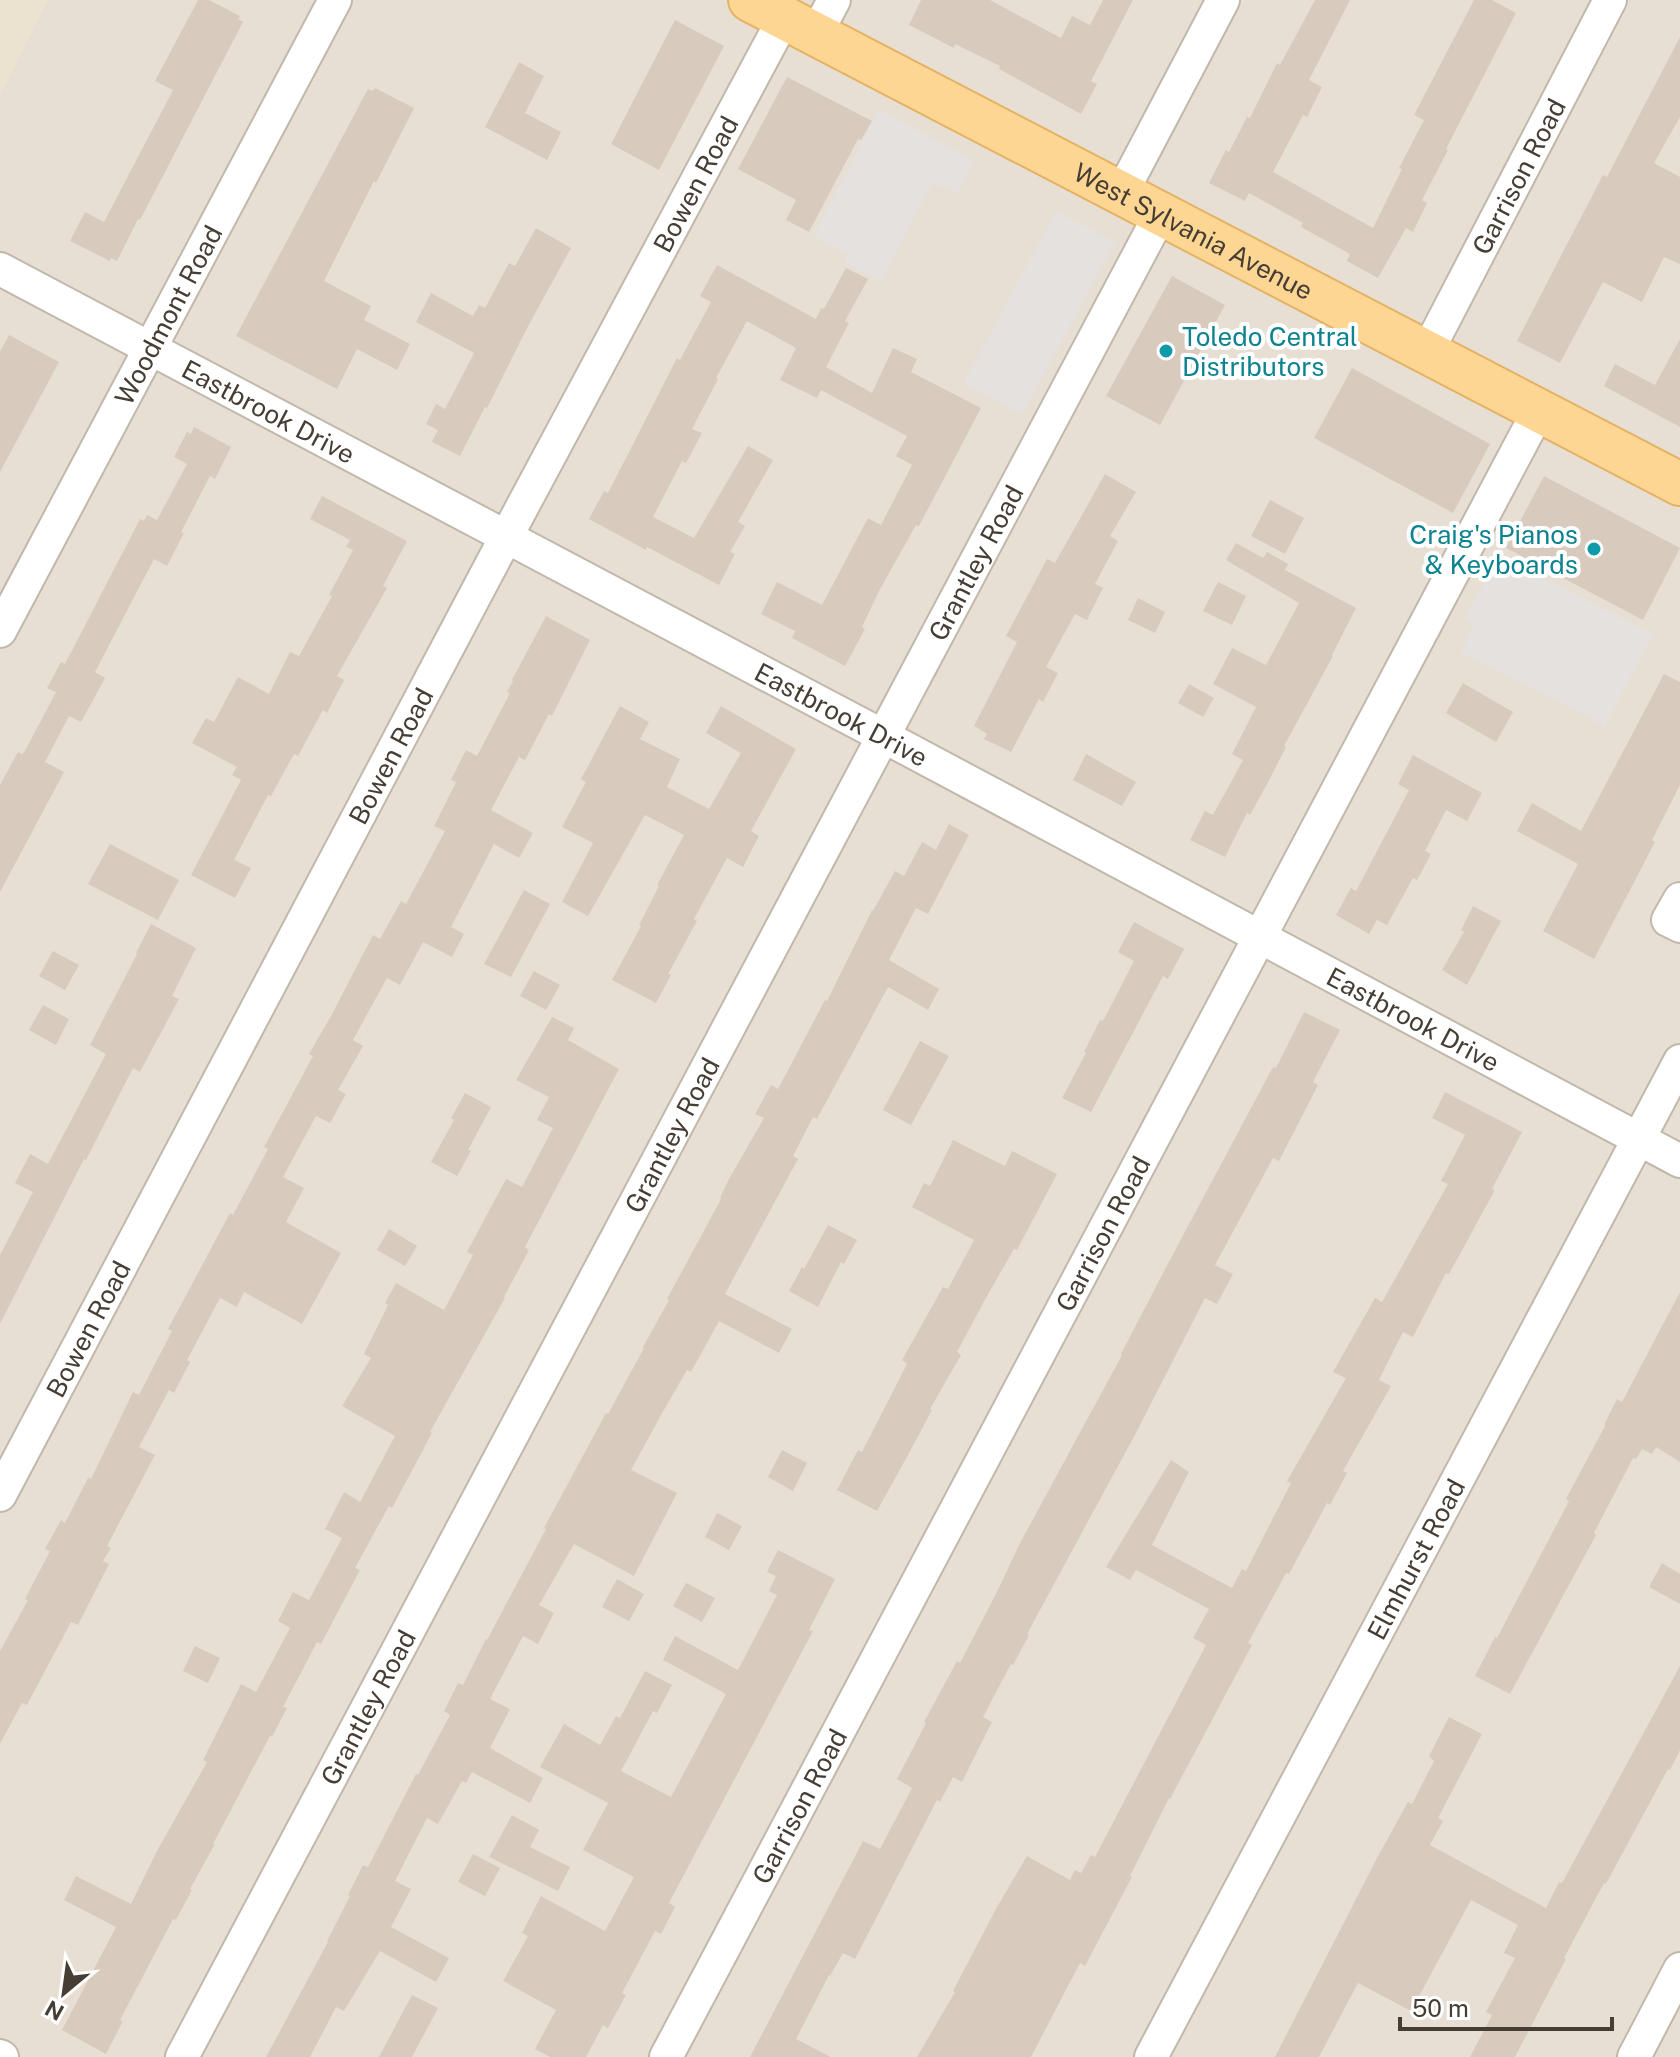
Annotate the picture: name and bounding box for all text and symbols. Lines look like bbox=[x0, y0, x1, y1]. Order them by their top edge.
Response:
street label: Garrison Road bbox=[1465, 93, 1572, 259]
street label: Bowen Road bbox=[646, 111, 744, 257]
street label: West Sylvania Avenue bbox=[1069, 156, 1318, 306]
street label: Woodmont Road bbox=[108, 220, 228, 410]
place label: Toledo Central Distributors bbox=[1182, 321, 1358, 382]
marker: Toledo Central Distributors bbox=[1157, 342, 1175, 360]
street label: Eastbrook Drive bbox=[177, 353, 361, 470]
street label: Grantley Road bbox=[922, 480, 1029, 645]
place label: Craig's Pianos & Keyboards bbox=[1409, 519, 1578, 580]
marker: Craig's Pianos & Keyboards bbox=[1585, 540, 1603, 558]
street label: Eastbrook Drive bbox=[750, 656, 933, 773]
street label: Bowen Road bbox=[342, 682, 439, 829]
street label: Eastbrook Drive bbox=[1322, 960, 1505, 1078]
street label: Grantley Road bbox=[618, 1052, 725, 1218]
street label: Garrison Road bbox=[1049, 1151, 1156, 1316]
street label: Bowen Road bbox=[39, 1255, 136, 1402]
street label: Elmhurst Road bbox=[1360, 1473, 1471, 1644]
street label: Grantley Road bbox=[314, 1624, 422, 1790]
street label: Garrison Road bbox=[745, 1723, 853, 1889]
north arrow bbox=[24, 1953, 104, 2033]
scale bar bbox=[1400, 1981, 1612, 2031]
text: 50 m bbox=[1412, 1994, 1469, 2022]
text: N bbox=[40, 1995, 68, 2026]

